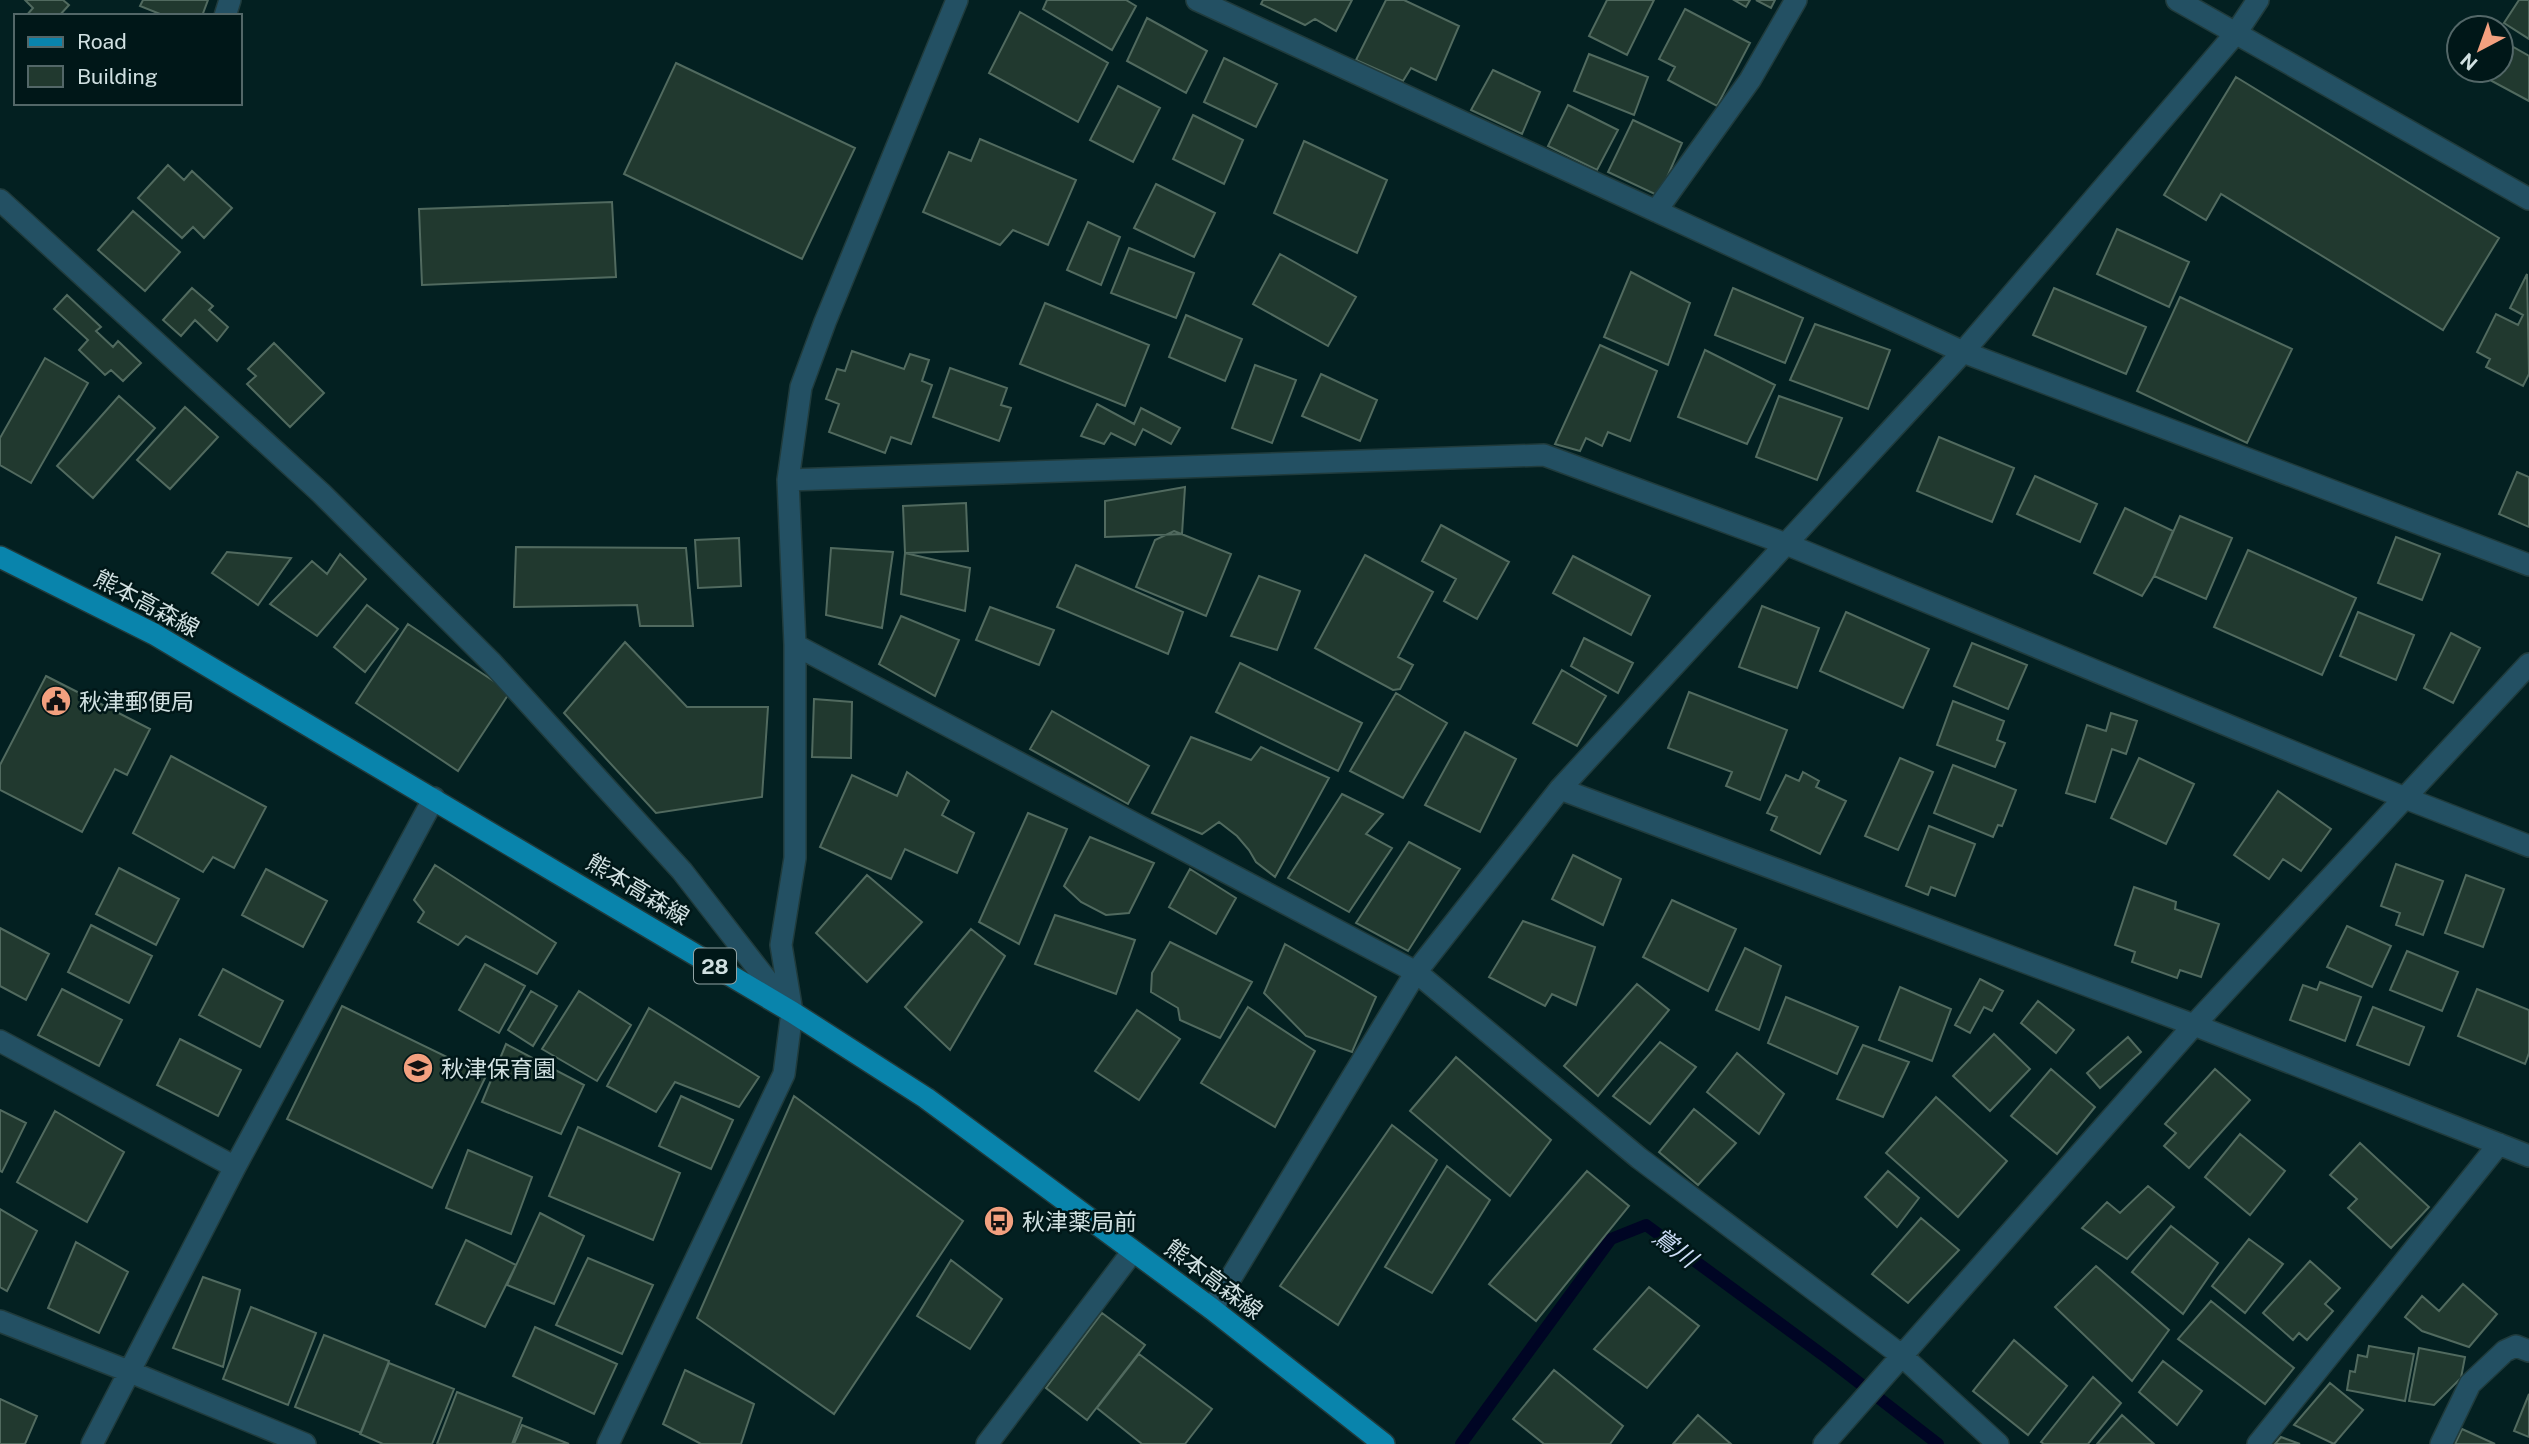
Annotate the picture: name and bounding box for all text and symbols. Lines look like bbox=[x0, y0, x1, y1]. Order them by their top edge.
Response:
legend bbox=[14, 14, 242, 105]
north arrow bbox=[2445, 14, 2515, 84]
text: Road bbox=[77, 29, 127, 54]
text: N bbox=[2456, 49, 2482, 75]
text: Building bbox=[77, 64, 158, 89]
street label: 熊本高森線 bbox=[90, 564, 204, 642]
public building icon: 秋津郵便局 bbox=[39, 684, 73, 718]
place label: 秋津郵便局 bbox=[79, 688, 194, 715]
street label: 熊本高森線 bbox=[582, 848, 694, 930]
road number: 28 bbox=[694, 948, 736, 984]
school or university icon: 秋津保育園 bbox=[401, 1051, 435, 1085]
place label: 秋津保育園 bbox=[441, 1055, 556, 1082]
bus stop icon: 秋津薬局前 bbox=[982, 1204, 1016, 1238]
place label: 秋津薬局前 bbox=[1022, 1208, 1137, 1235]
water label: 鴬川 bbox=[1647, 1221, 1705, 1274]
street label: 熊本高森線 bbox=[1160, 1234, 1268, 1324]

